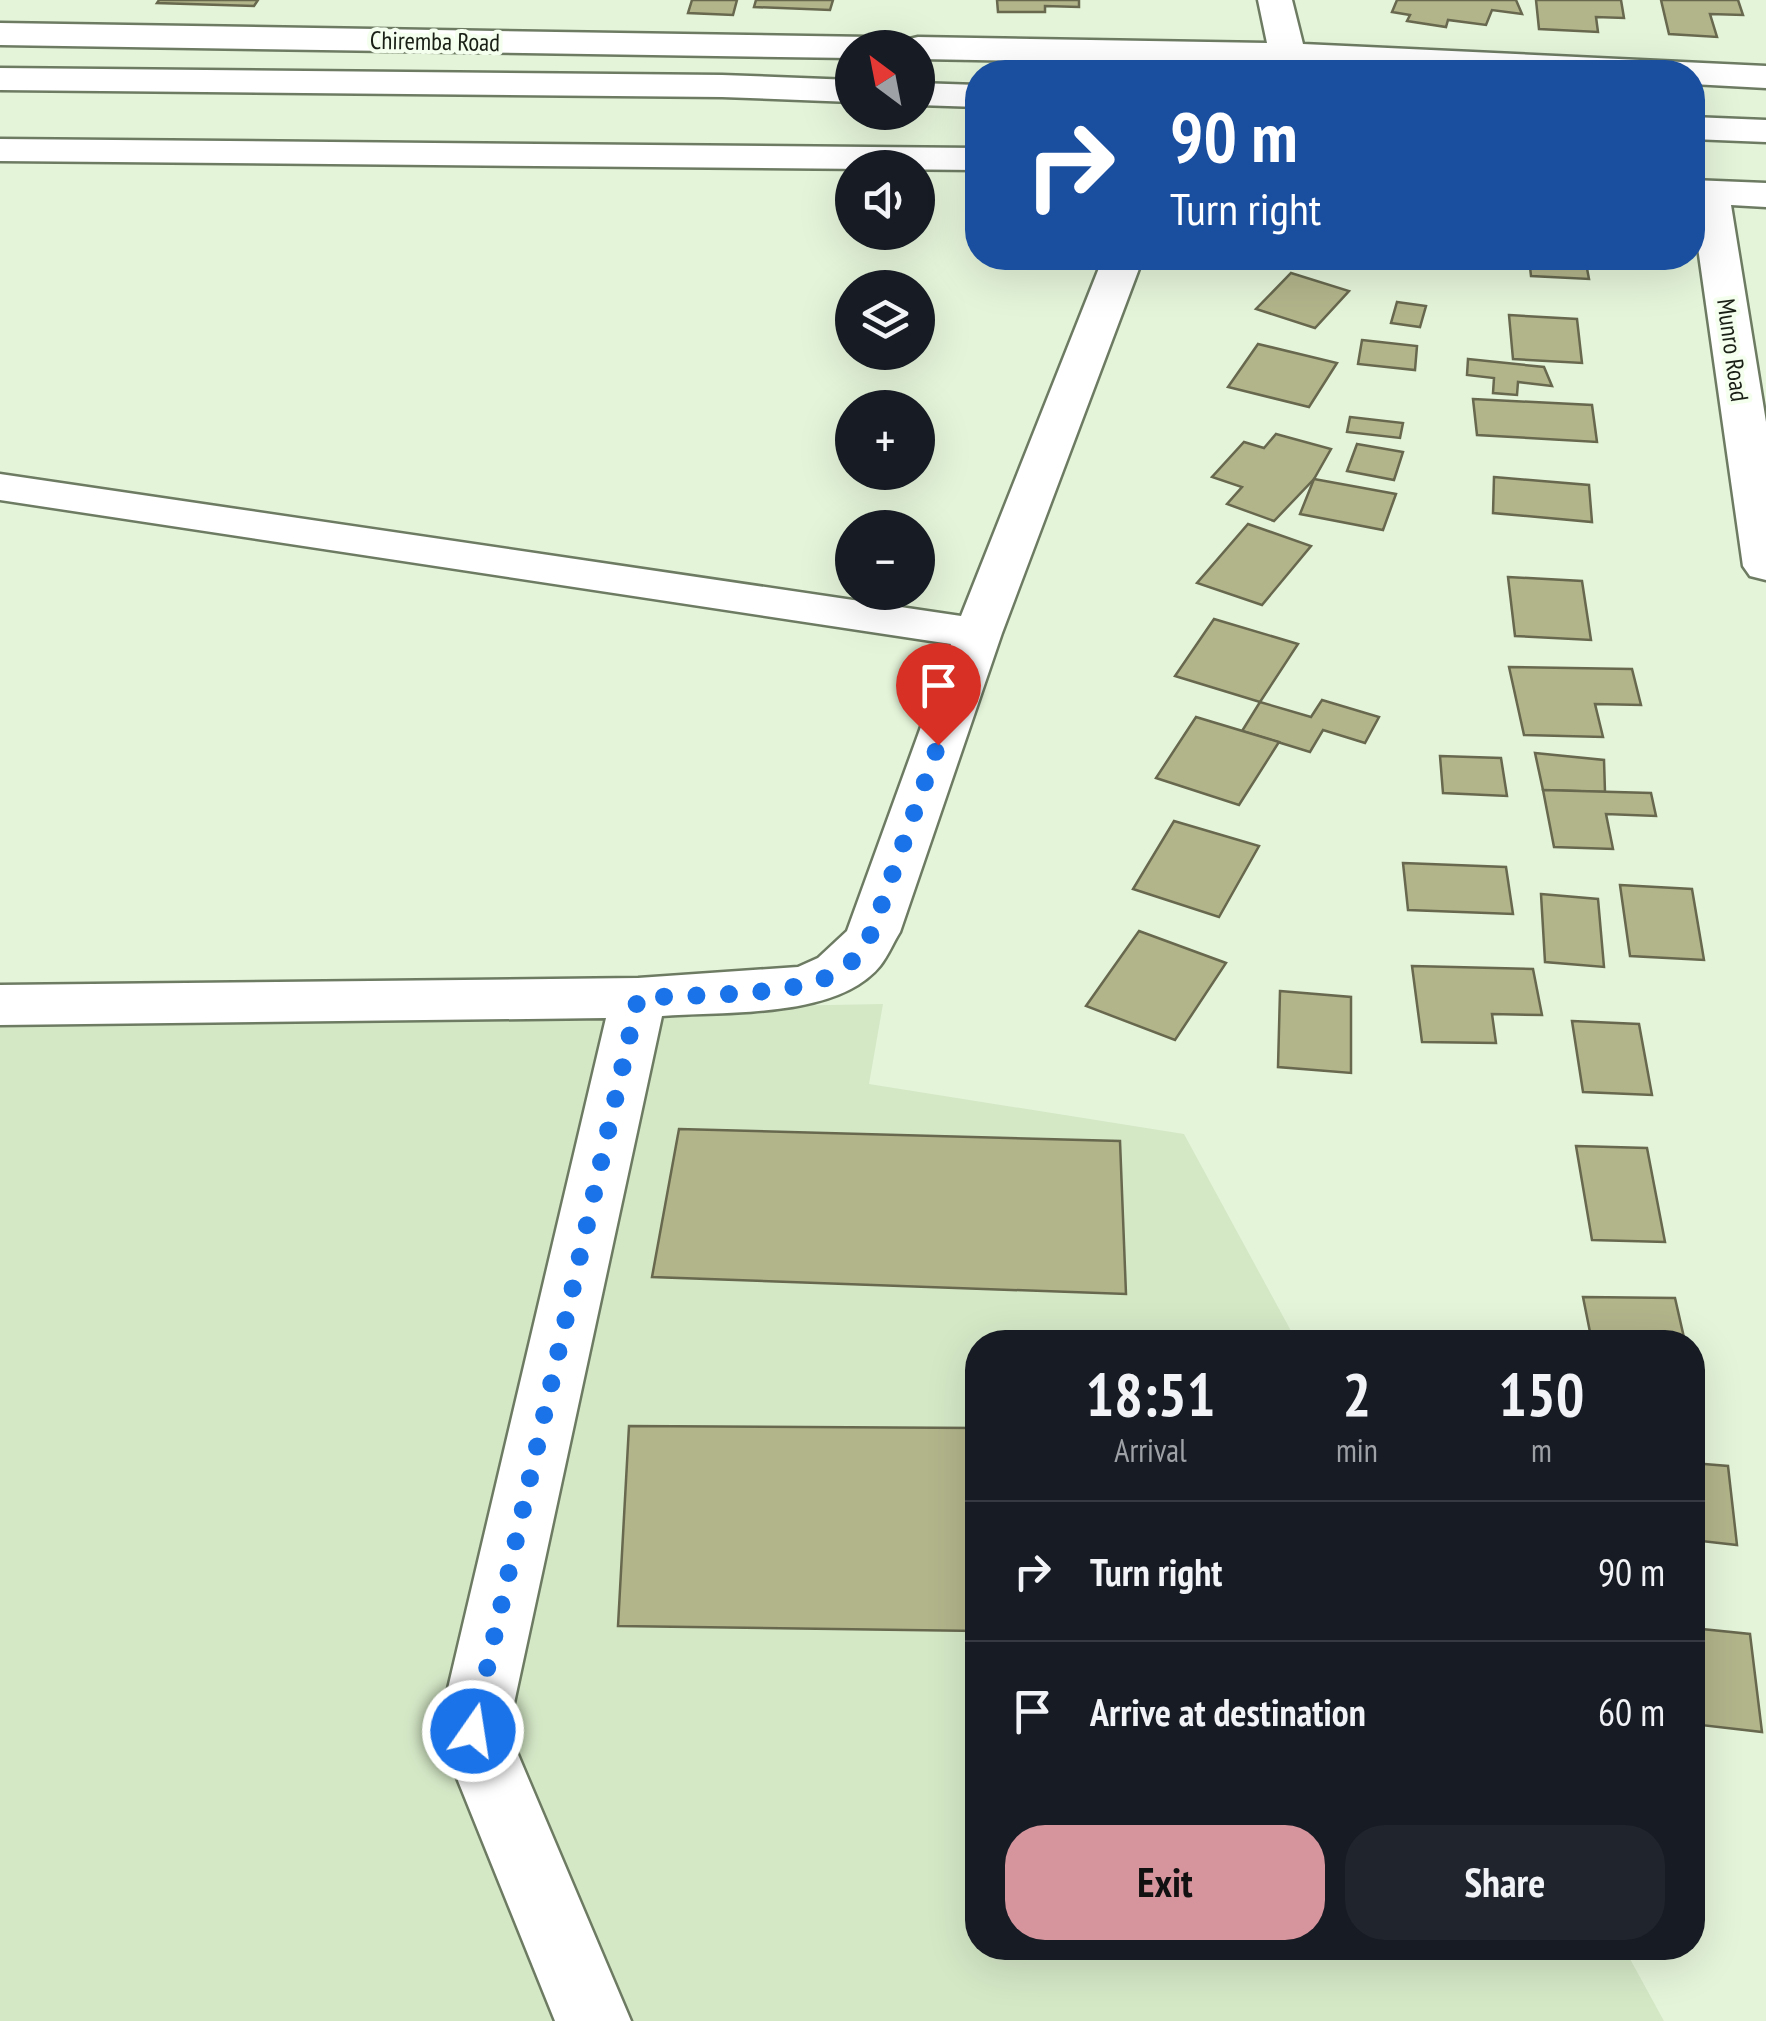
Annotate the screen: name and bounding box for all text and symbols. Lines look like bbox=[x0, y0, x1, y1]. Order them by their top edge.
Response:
street label: Chiremba Road bbox=[370, 24, 500, 58]
north arrow bbox=[835, 30, 935, 130]
map controls bbox=[835, 30, 935, 610]
text: 90 m bbox=[1170, 91, 1298, 181]
icon: right bbox=[1005, 100, 1135, 230]
button: sound bbox=[835, 150, 935, 250]
text: Turn right bbox=[1170, 179, 1321, 237]
button: layers bbox=[835, 270, 935, 370]
street label: Munro Road bbox=[1710, 297, 1756, 403]
button: + bbox=[835, 390, 935, 490]
button: − bbox=[835, 510, 935, 610]
pin bbox=[896, 643, 981, 746]
icon: arrive bbox=[911, 658, 966, 713]
text: 18:51 bbox=[1086, 1355, 1215, 1433]
text: 2 bbox=[1343, 1355, 1371, 1433]
text: 150 bbox=[1498, 1355, 1584, 1433]
text: Arrival bbox=[1114, 1429, 1187, 1471]
text: min bbox=[1336, 1429, 1378, 1471]
text: m bbox=[1531, 1429, 1552, 1471]
icon: right bbox=[1005, 1544, 1060, 1599]
text: Turn right bbox=[1090, 1547, 1222, 1596]
text: 90 m bbox=[1598, 1547, 1665, 1596]
position arrow bbox=[421, 1679, 525, 1783]
icon: arrive bbox=[1005, 1684, 1060, 1739]
text: Arrive at destination bbox=[1090, 1687, 1366, 1736]
text: 60 m bbox=[1598, 1687, 1665, 1736]
button: Exit bbox=[1005, 1825, 1325, 1940]
button: Share bbox=[1345, 1825, 1665, 1940]

